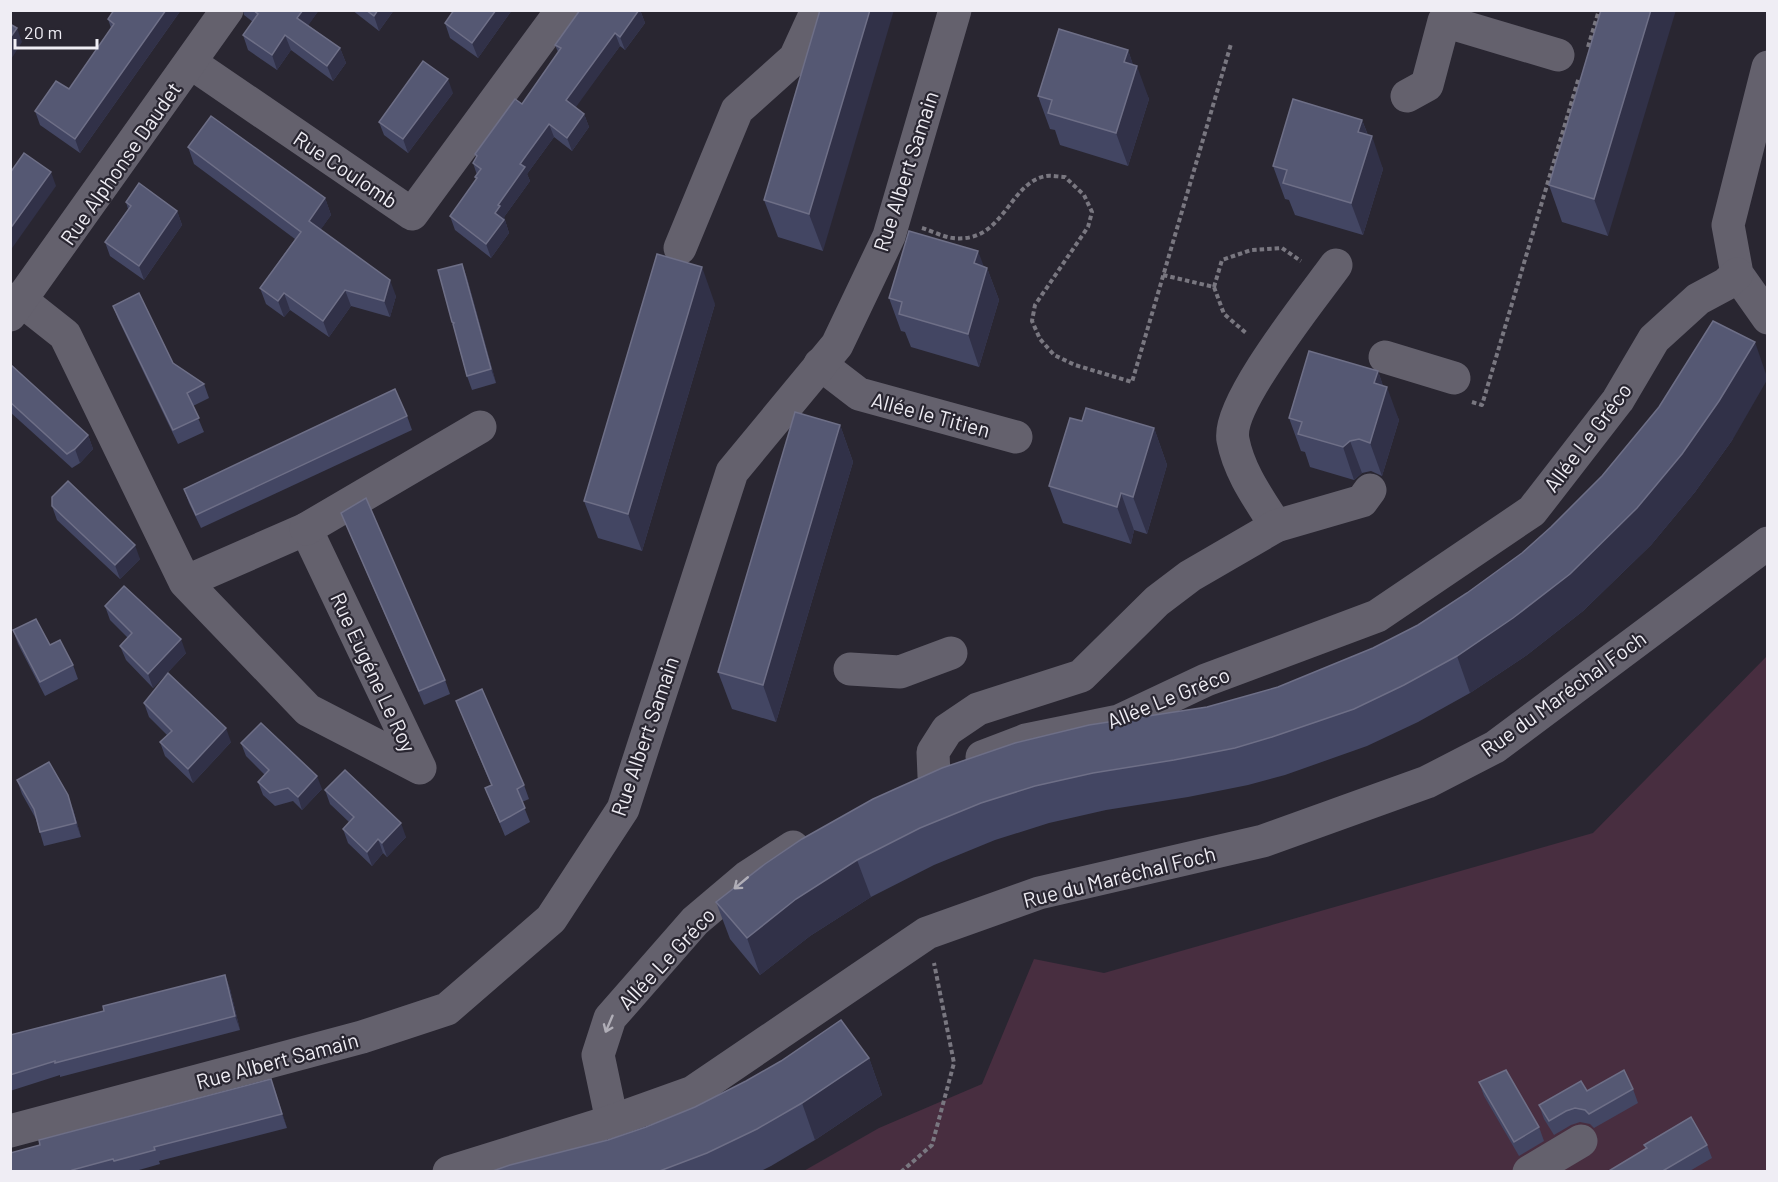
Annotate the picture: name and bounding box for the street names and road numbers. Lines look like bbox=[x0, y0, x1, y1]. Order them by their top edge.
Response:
street label: Rue Alphonse Daudet bbox=[54, 77, 186, 249]
street label: Rue Albert Samain bbox=[867, 88, 943, 254]
street label: Rue Coulomb bbox=[289, 125, 403, 213]
street label: Allée Le Gréco bbox=[1538, 377, 1636, 497]
street label: Allée le Titien bbox=[869, 386, 993, 442]
street label: Rue Eugéne Le Roy bbox=[326, 588, 422, 756]
street label: Rue du Maréchal Foch bbox=[1476, 625, 1650, 761]
street label: Rue Albert Samain bbox=[605, 653, 683, 819]
street label: Allée Le Gréco bbox=[1103, 661, 1233, 733]
street label: Rue du Maréchal Foch bbox=[1020, 840, 1218, 912]
street label: Allée Le Gréco bbox=[612, 902, 720, 1014]
street label: Rue Albert Samain bbox=[193, 1026, 361, 1094]

